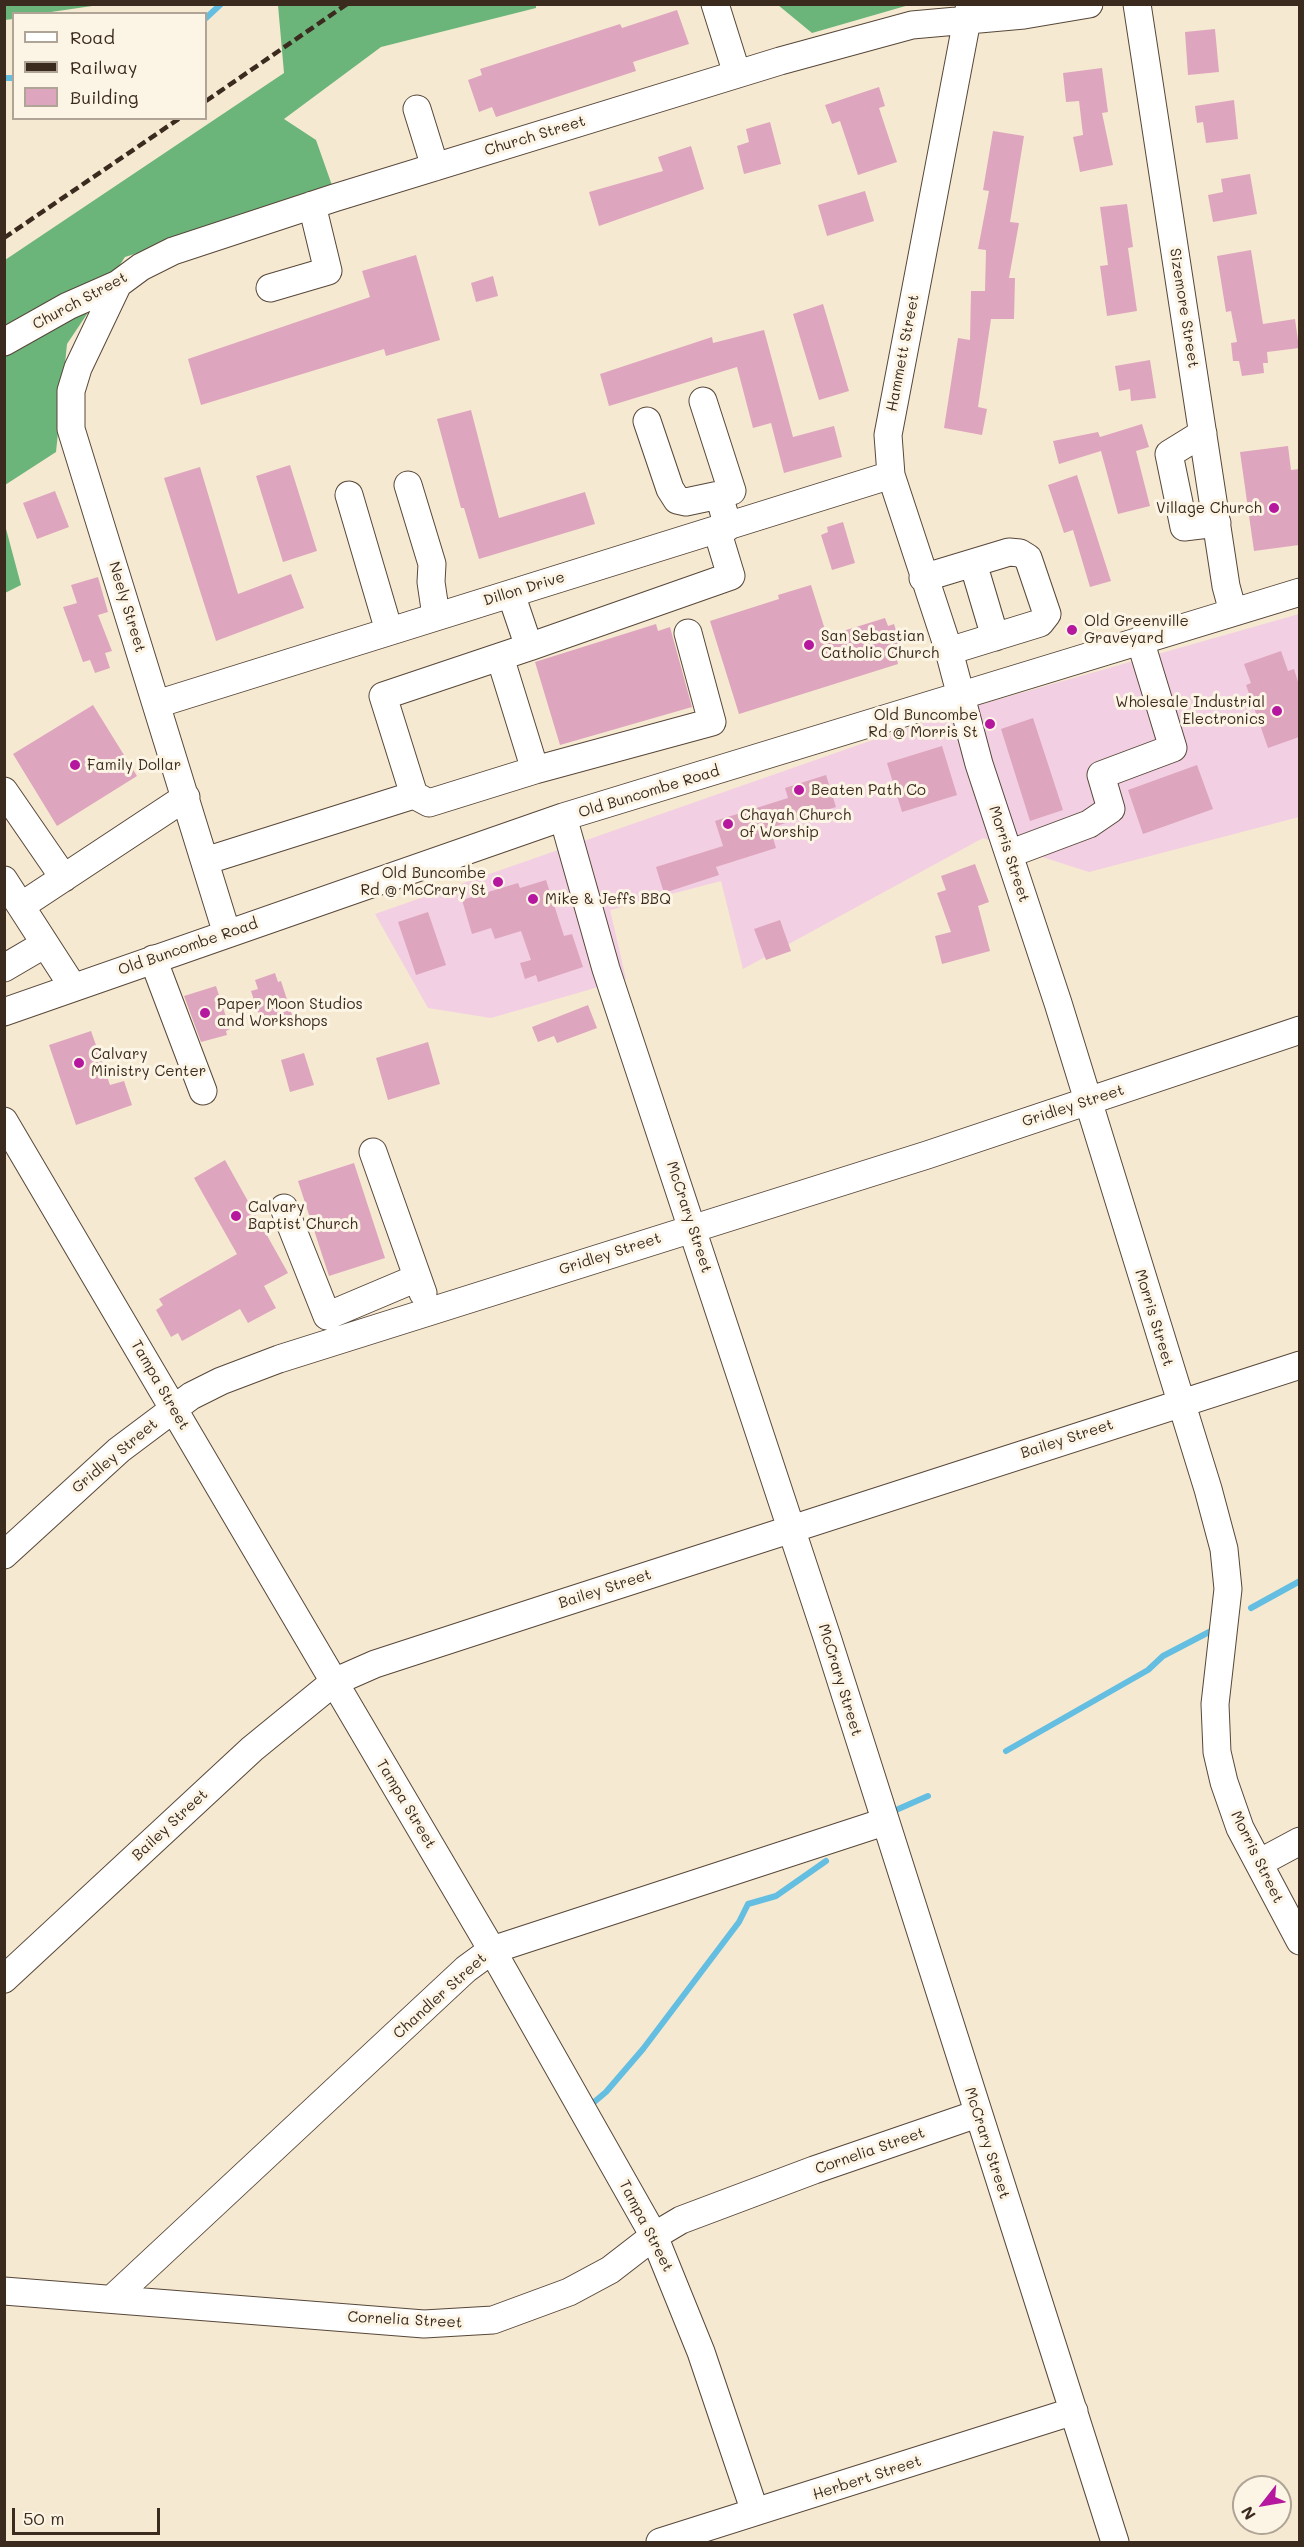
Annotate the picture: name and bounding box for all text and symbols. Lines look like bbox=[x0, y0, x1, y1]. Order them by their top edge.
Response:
legend bbox=[12, 12, 207, 120]
text: Road bbox=[70, 25, 115, 49]
text: Railway bbox=[70, 55, 137, 79]
text: Building bbox=[70, 85, 138, 109]
street label: Church Street bbox=[482, 112, 588, 160]
street label: Sizemore Street bbox=[1166, 247, 1202, 369]
street label: Church Street bbox=[30, 268, 130, 334]
street label: Hammett Street bbox=[883, 293, 923, 413]
place label: Village Church bbox=[1156, 499, 1262, 517]
marker: Village Church bbox=[1267, 501, 1281, 515]
street label: Neely Street bbox=[105, 560, 149, 654]
street label: Dillon Drive bbox=[481, 568, 567, 610]
place label: Old Greenville Graveyard bbox=[1084, 612, 1189, 647]
marker: Old Greenville Graveyard bbox=[1065, 623, 1079, 637]
place label: San Sebastian Catholic Church bbox=[821, 627, 939, 662]
marker: San Sebastian Catholic Church bbox=[802, 638, 816, 652]
place label: Wholesale Industrial Electronics bbox=[1115, 693, 1265, 728]
marker: Wholesale Industrial Electronics bbox=[1270, 704, 1284, 718]
place label: Old Buncombe Rd @ Morris St bbox=[868, 706, 978, 741]
marker: Old Buncombe Rd @ Morris St bbox=[983, 717, 997, 731]
place label: Family Dollar bbox=[87, 756, 181, 774]
marker: Family Dollar bbox=[68, 758, 82, 772]
street label: Old Buncombe Road bbox=[576, 762, 722, 822]
place label: Beaten Path Co bbox=[811, 781, 926, 799]
marker: Beaten Path Co bbox=[792, 783, 806, 797]
street label: Morris Street bbox=[985, 804, 1033, 904]
place label: Chayah Church of Worship bbox=[740, 806, 851, 841]
marker: Chayah Church of Worship bbox=[721, 817, 735, 831]
place label: Old Buncombe Rd @ McCrary St bbox=[360, 864, 486, 899]
marker: Old Buncombe Rd @ McCrary St bbox=[491, 875, 505, 889]
place label: Mike & Jeffs BBQ bbox=[545, 890, 671, 908]
marker: Mike & Jeffs BBQ bbox=[526, 892, 540, 906]
street label: Old Buncombe Road bbox=[116, 915, 260, 979]
place label: Paper Moon Studios and Workshops bbox=[217, 995, 363, 1030]
marker: Paper Moon Studios and Workshops bbox=[198, 1006, 212, 1020]
place label: Calvary Ministry Center bbox=[91, 1045, 206, 1080]
marker: Calvary Ministry Center bbox=[72, 1056, 86, 1070]
street label: Gridley Street bbox=[1020, 1081, 1126, 1131]
street label: McCrary Street bbox=[662, 1159, 716, 1275]
place label: Calvary Baptist Church bbox=[248, 1198, 358, 1233]
marker: Calvary Baptist Church bbox=[229, 1209, 243, 1223]
street label: Gridley Street bbox=[557, 1229, 663, 1279]
street label: Morris Street bbox=[1131, 1267, 1177, 1369]
street label: Tampa Street bbox=[127, 1337, 193, 1433]
street label: Gridley Street bbox=[69, 1415, 161, 1497]
street label: Bailey Street bbox=[1018, 1416, 1116, 1462]
street label: Bailey Street bbox=[556, 1566, 654, 1612]
street label: McCrary Street bbox=[814, 1622, 866, 1738]
street label: Tampa Street bbox=[372, 1756, 440, 1852]
street label: Bailey Street bbox=[129, 1785, 211, 1865]
street label: Morris Street bbox=[1227, 1808, 1287, 1906]
street label: Chandler Street bbox=[390, 1949, 490, 2043]
street label: McCrary Street bbox=[960, 2085, 1014, 2201]
street label: Cornelia Street bbox=[813, 2124, 927, 2178]
street label: Tampa Street bbox=[615, 2177, 677, 2275]
street label: Cornelia Street bbox=[347, 2308, 463, 2332]
street label: Herbert Street bbox=[810, 2452, 924, 2504]
north arrow bbox=[1232, 2475, 1292, 2535]
scale bar bbox=[15, 2496, 164, 2534]
text: N bbox=[1236, 2503, 1260, 2524]
text: 50 m bbox=[23, 2506, 65, 2530]

